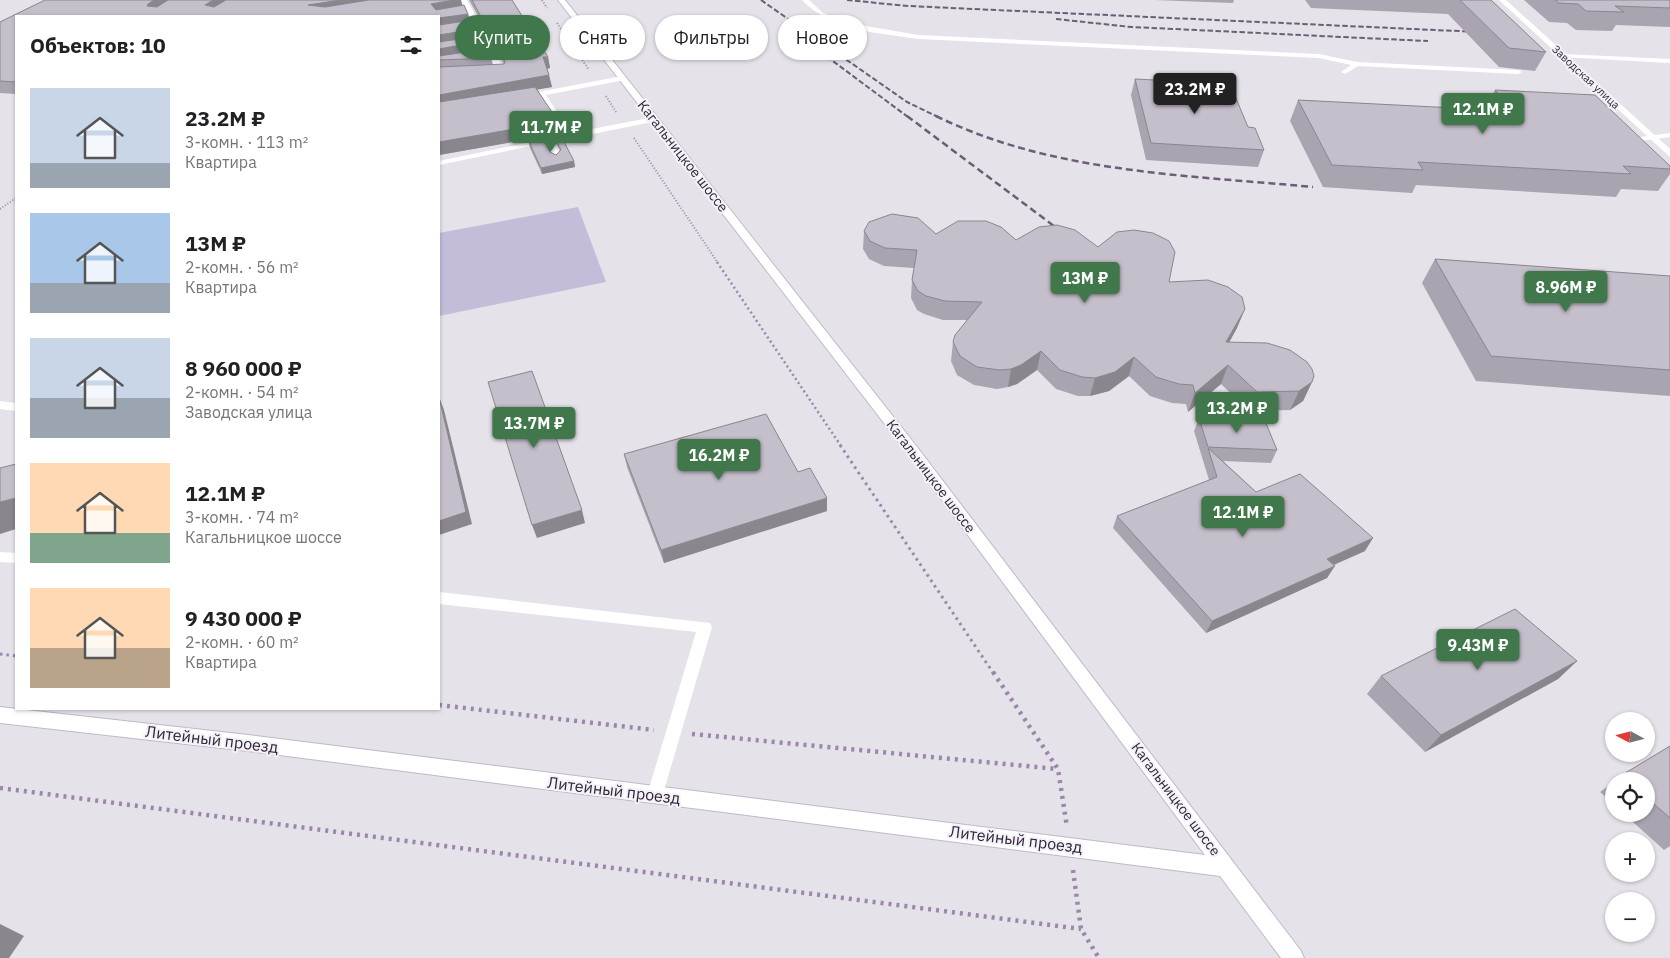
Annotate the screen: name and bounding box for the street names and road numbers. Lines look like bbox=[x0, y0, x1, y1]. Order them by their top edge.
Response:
street label: Заводская улица bbox=[1549, 42, 1623, 112]
street label: Кагальницкое шоссе bbox=[634, 96, 732, 216]
street label: Кагальницкое шоссе bbox=[883, 416, 980, 536]
street label: Литейный проезд bbox=[144, 721, 280, 757]
street label: Кагальницкое шоссе bbox=[1128, 739, 1225, 859]
street label: Литейный проезд bbox=[546, 772, 682, 808]
street label: Литейный проезд bbox=[948, 821, 1084, 857]

